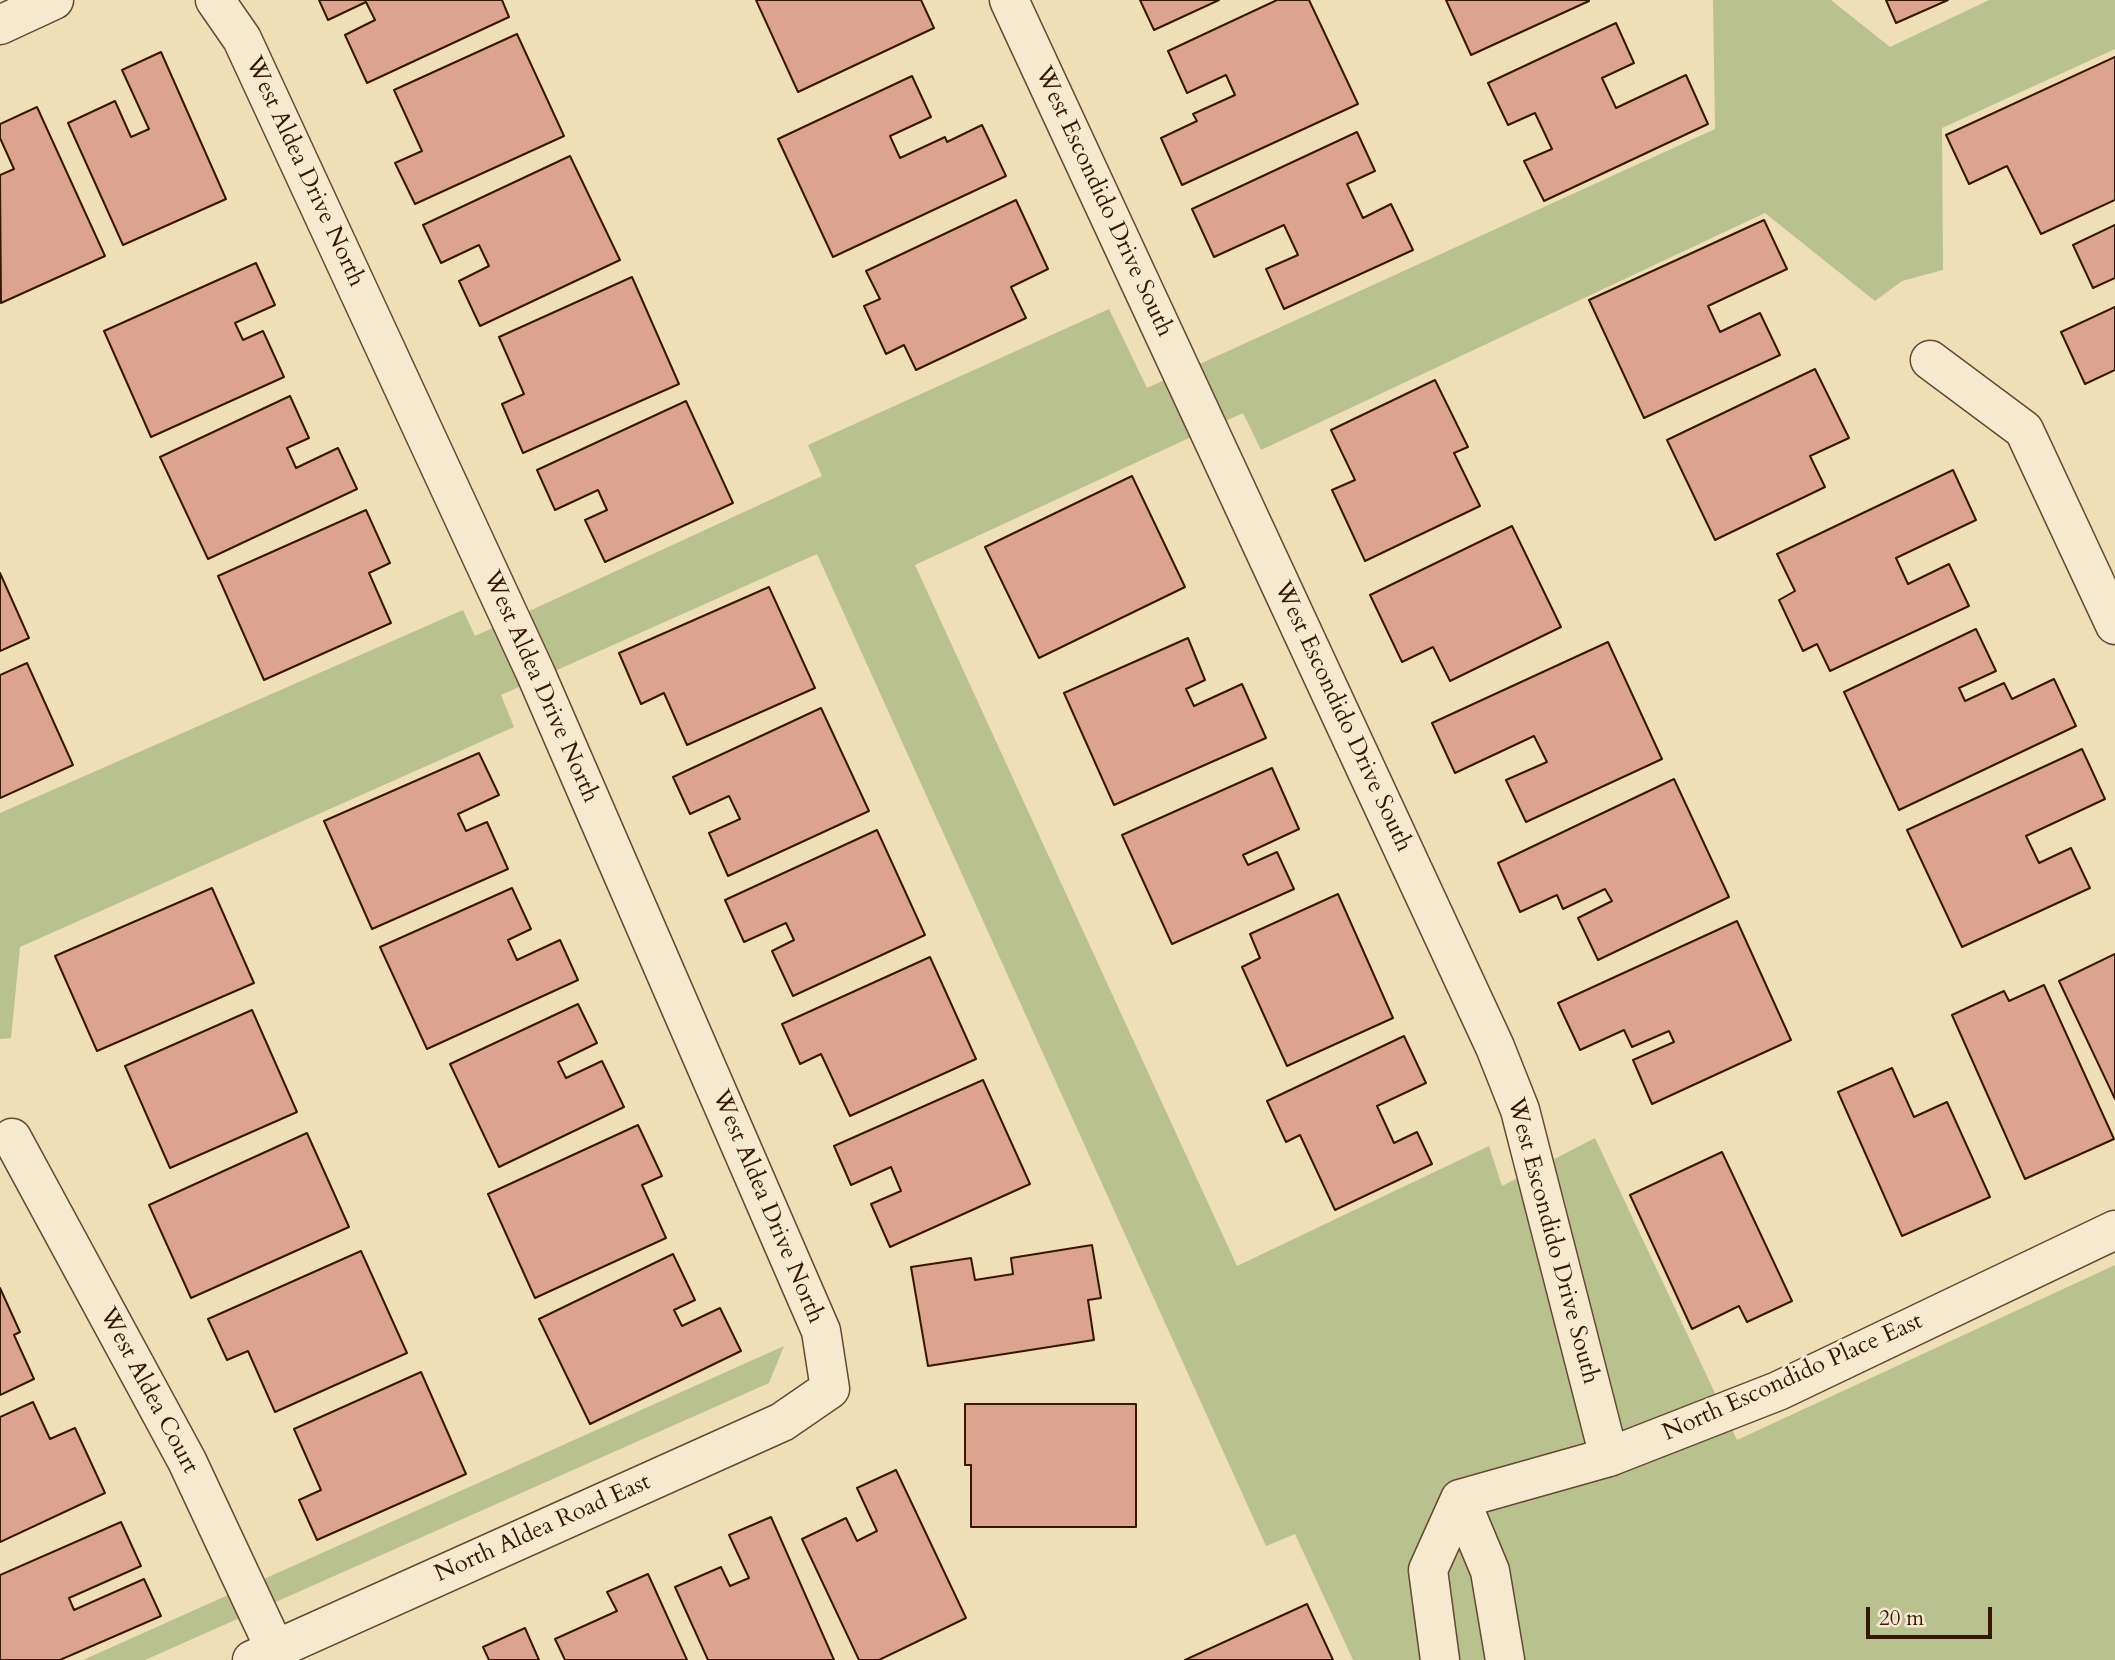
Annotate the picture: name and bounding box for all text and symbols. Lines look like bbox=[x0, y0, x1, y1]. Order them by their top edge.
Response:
street label: West Aldea Drive North bbox=[238, 52, 370, 292]
street label: West Escondido Drive South bbox=[1028, 62, 1178, 342]
street label: West Aldea Drive North bbox=[476, 567, 604, 807]
street label: West Escondido Drive South bbox=[1267, 577, 1417, 857]
street label: West Aldea Drive North bbox=[705, 1086, 829, 1328]
street label: West Escondido Drive South bbox=[1500, 1095, 1604, 1387]
street label: West Aldea Court bbox=[92, 1303, 204, 1479]
street label: North Escondido Place East bbox=[1659, 1308, 1927, 1448]
street label: North Aldea Road East bbox=[431, 1468, 655, 1590]
scale bar bbox=[1870, 1594, 1996, 1638]
text: 20 m bbox=[1879, 1604, 1924, 1633]

